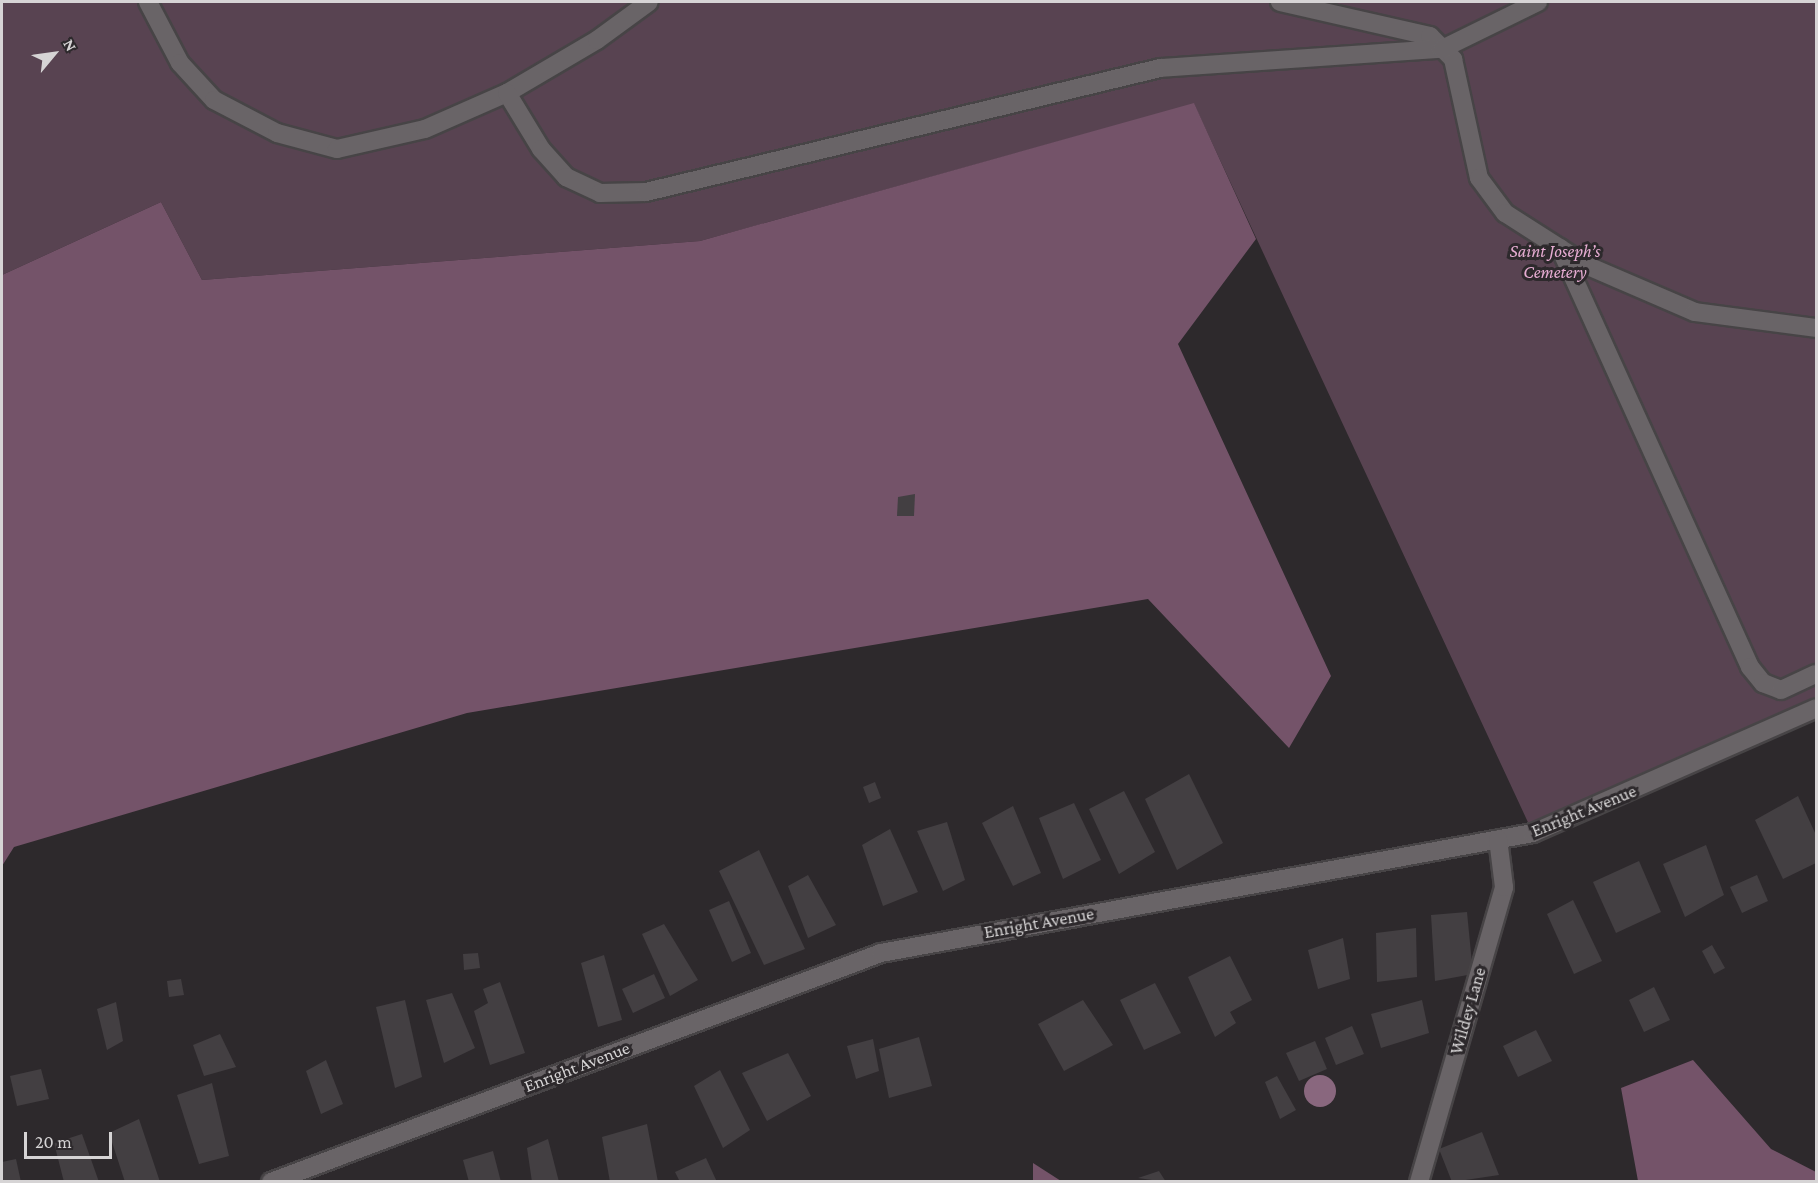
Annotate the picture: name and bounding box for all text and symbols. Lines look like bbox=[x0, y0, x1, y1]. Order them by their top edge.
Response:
north arrow bbox=[24, 24, 84, 84]
text: N bbox=[60, 36, 80, 54]
park label: Saint Joseph’s Cemetery bbox=[1509, 241, 1601, 284]
street label: Enright Avenue bbox=[1528, 780, 1640, 842]
street label: Enright Avenue bbox=[982, 903, 1096, 943]
street label: Wildey Lane bbox=[1445, 965, 1491, 1057]
street label: Enright Avenue bbox=[521, 1037, 633, 1097]
scale bar bbox=[27, 1120, 116, 1158]
text: 20 m bbox=[35, 1132, 72, 1152]

